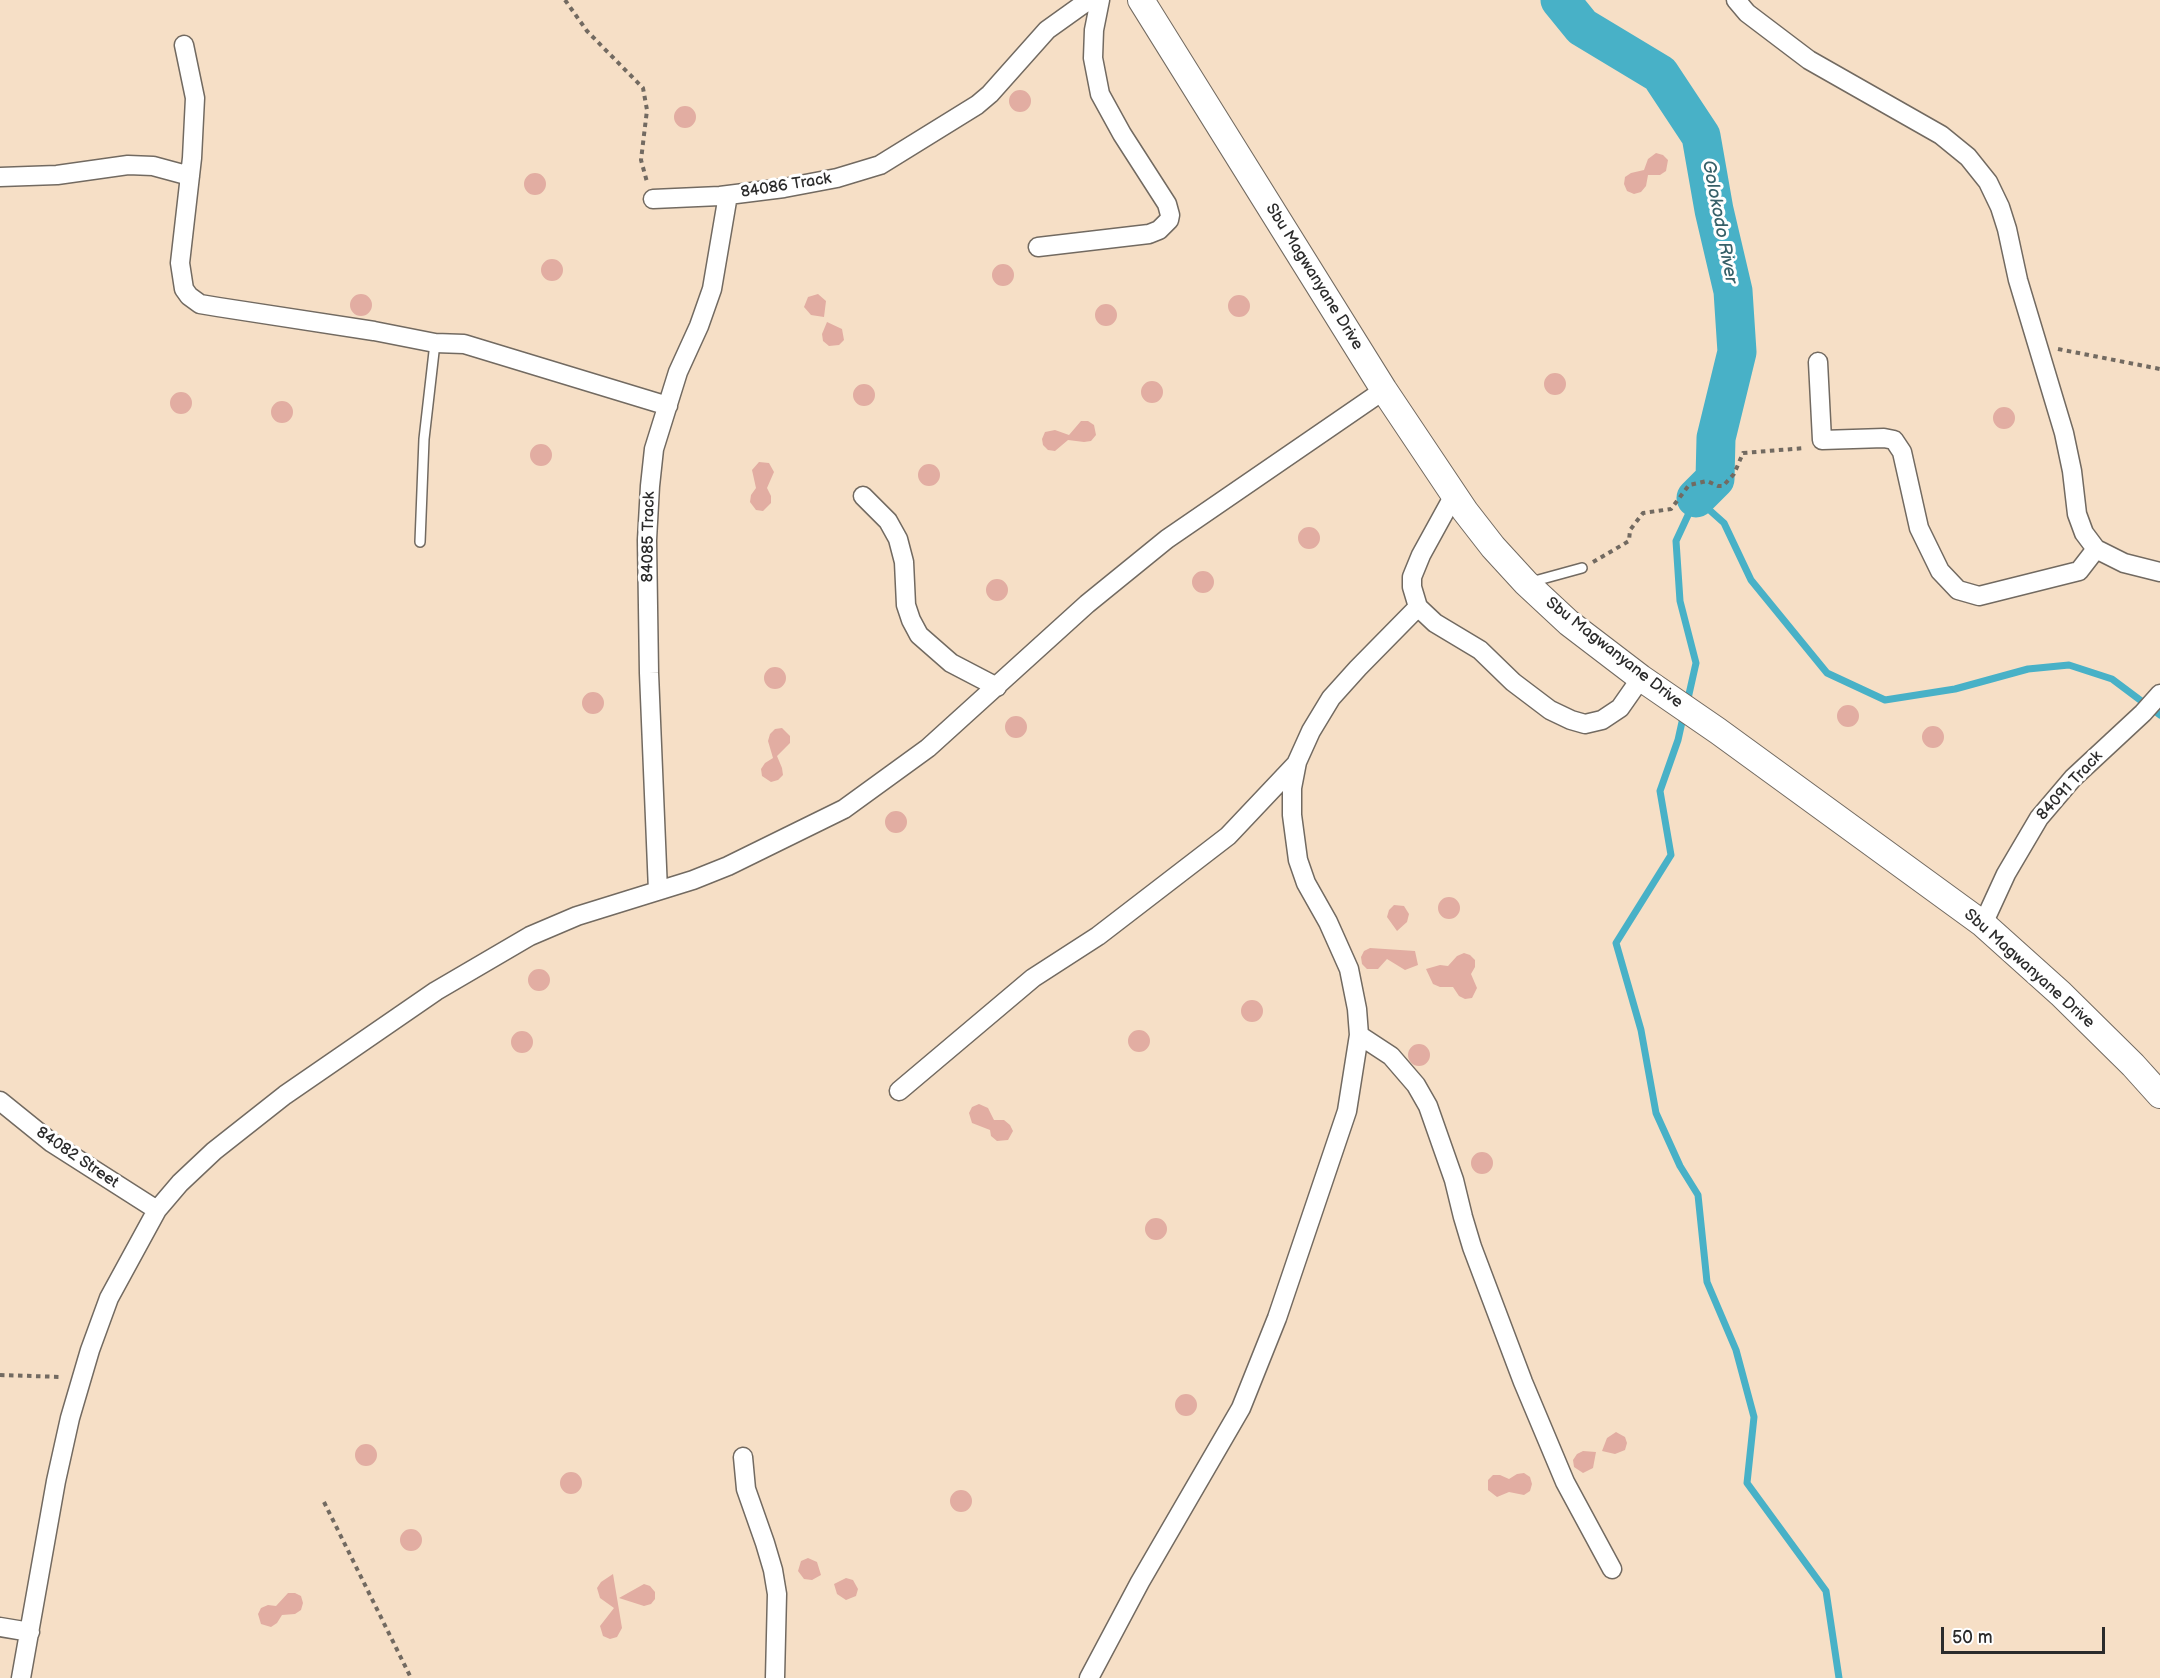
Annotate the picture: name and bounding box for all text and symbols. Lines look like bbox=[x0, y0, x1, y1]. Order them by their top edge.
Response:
water label: Golokodo River bbox=[1696, 159, 1742, 285]
street label: 84086 Track bbox=[739, 169, 833, 203]
street label: Sbu Magwanyane Drive bbox=[1261, 200, 1367, 354]
street label: 84085 Track bbox=[639, 491, 659, 583]
street label: Sbu Magwanyane Drive bbox=[1542, 593, 1686, 713]
street label: 84091 Track bbox=[2033, 747, 2107, 825]
street label: Sbu Magwanyane Drive bbox=[1960, 905, 2098, 1033]
street label: 84082 Street bbox=[32, 1123, 122, 1193]
scale bar bbox=[1944, 1615, 2108, 1653]
text: 50 m bbox=[1952, 1627, 1993, 1648]

